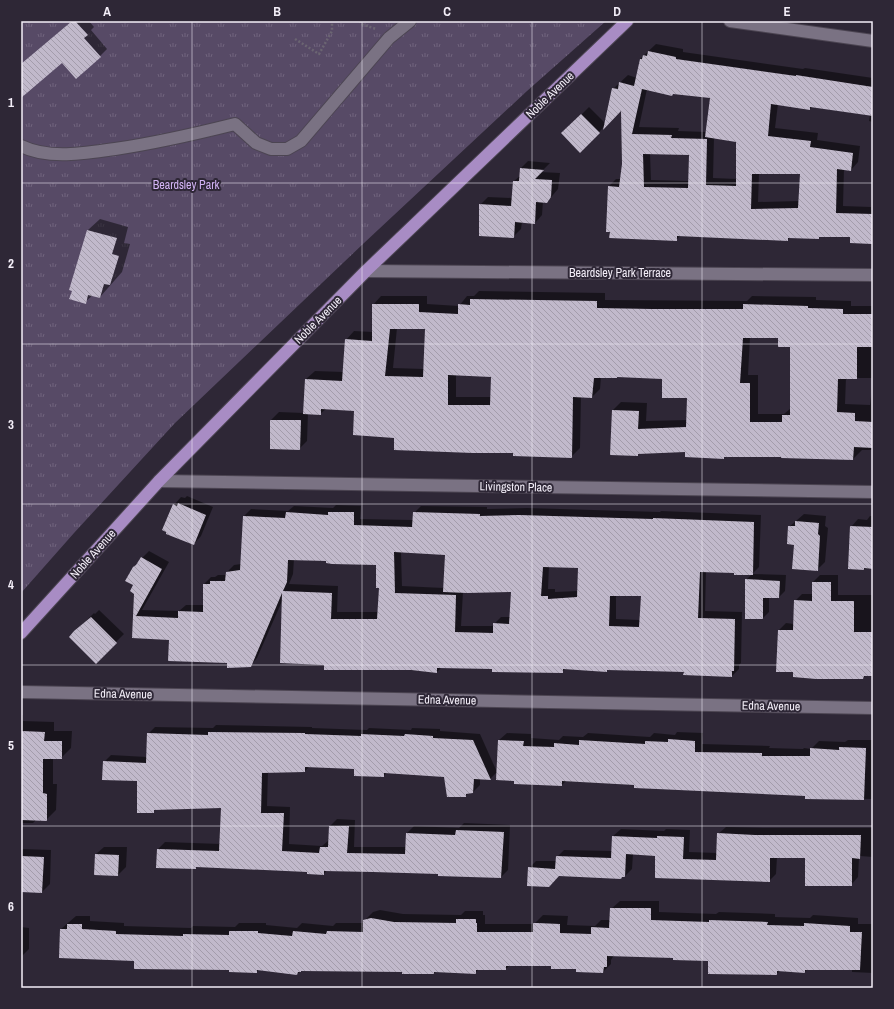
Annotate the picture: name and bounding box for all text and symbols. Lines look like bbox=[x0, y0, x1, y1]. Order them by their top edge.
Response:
text: A bbox=[103, 3, 111, 20]
text: B bbox=[273, 3, 281, 20]
text: C bbox=[443, 3, 451, 20]
text: D bbox=[613, 3, 621, 20]
text: E bbox=[783, 3, 791, 20]
street label: Noble Avenue bbox=[522, 68, 578, 122]
text: 1 bbox=[8, 94, 14, 111]
park label: Beardsley Park bbox=[153, 177, 219, 193]
text: 2 bbox=[8, 255, 14, 272]
street label: Beardsley Park Terrace bbox=[569, 265, 671, 281]
street label: Noble Avenue bbox=[291, 293, 345, 347]
text: 3 bbox=[8, 416, 14, 433]
street label: Livingston Place bbox=[479, 478, 553, 496]
street label: Noble Avenue bbox=[67, 526, 119, 582]
text: 4 bbox=[8, 576, 14, 593]
street label: Edna Avenue bbox=[94, 685, 152, 703]
street label: Edna Avenue bbox=[418, 691, 476, 709]
street label: Edna Avenue bbox=[742, 697, 800, 715]
text: 5 bbox=[8, 737, 14, 754]
text: 6 bbox=[8, 898, 14, 915]

